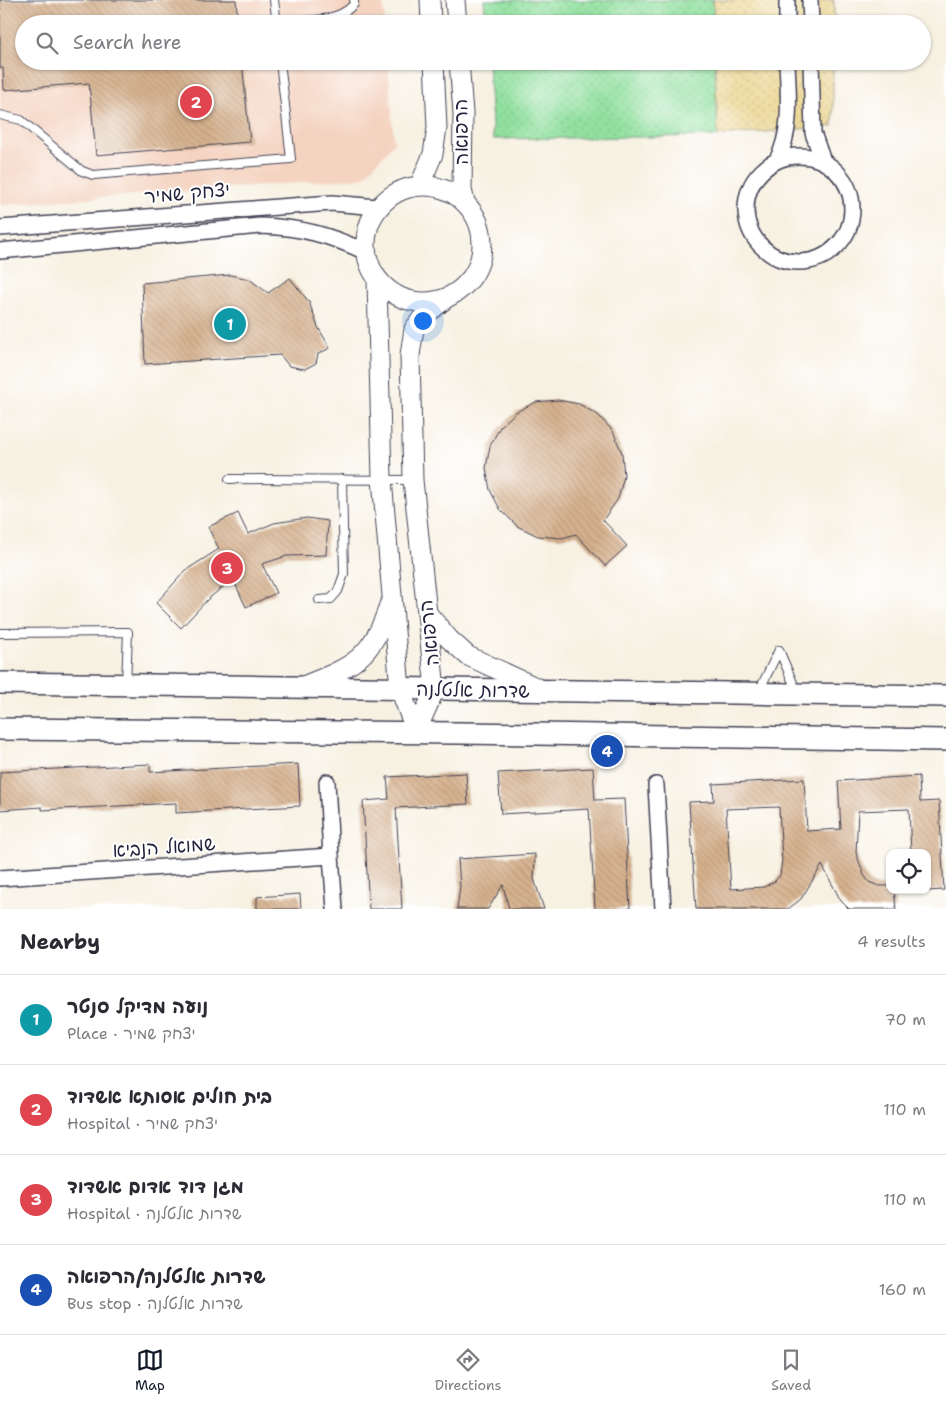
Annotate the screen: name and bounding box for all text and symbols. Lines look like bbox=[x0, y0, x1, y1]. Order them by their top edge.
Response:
search box bbox=[15, 15, 931, 70]
icon: search bbox=[33, 29, 61, 57]
text: Search here bbox=[73, 30, 182, 55]
pin: 2 bbox=[180, 83, 212, 121]
street label: הרפואה bbox=[448, 99, 474, 165]
street label: יצחק שמיר bbox=[143, 177, 231, 209]
pin: 1 bbox=[214, 305, 246, 343]
your location bbox=[410, 308, 436, 334]
pin: 3 bbox=[211, 549, 243, 587]
street label: הרפואה bbox=[413, 599, 445, 667]
street label: שדרות אלטלנה bbox=[416, 677, 530, 703]
pin: 4 bbox=[591, 732, 623, 770]
street label: שמואל הנביא bbox=[112, 831, 217, 863]
map controls bbox=[886, 849, 931, 894]
button: locate bbox=[886, 849, 931, 894]
text: Nearby bbox=[20, 928, 100, 956]
text: 4 results bbox=[857, 931, 926, 952]
text: נועה מדיקל סנטר bbox=[67, 994, 208, 1019]
text: 1 bbox=[32, 1009, 40, 1030]
text: 70 m bbox=[885, 1009, 926, 1030]
text: Place · יצחק שמיר bbox=[67, 1023, 196, 1044]
text: בית חולים אסותא אשדוד bbox=[67, 1084, 272, 1109]
text: 2 bbox=[30, 1099, 42, 1120]
text: 110 m bbox=[883, 1099, 926, 1120]
text: Hospital · יצחק שמיר bbox=[67, 1113, 218, 1134]
text: מגן דוד אדום אשדוד bbox=[67, 1174, 244, 1199]
text: 3 bbox=[30, 1189, 42, 1210]
text: 110 m bbox=[883, 1189, 926, 1210]
text: Hospital · שדרות אלטלנה bbox=[67, 1203, 241, 1224]
text: שדרות אלטלנה/הרפואה bbox=[67, 1264, 266, 1289]
text: 4 bbox=[30, 1279, 42, 1300]
text: 160 m bbox=[879, 1279, 926, 1300]
text: Bus stop · שדרות אלטלנה bbox=[67, 1293, 243, 1314]
tab: Map bbox=[135, 1346, 165, 1394]
tab: Directions bbox=[435, 1346, 501, 1394]
tab: Saved bbox=[771, 1346, 811, 1394]

